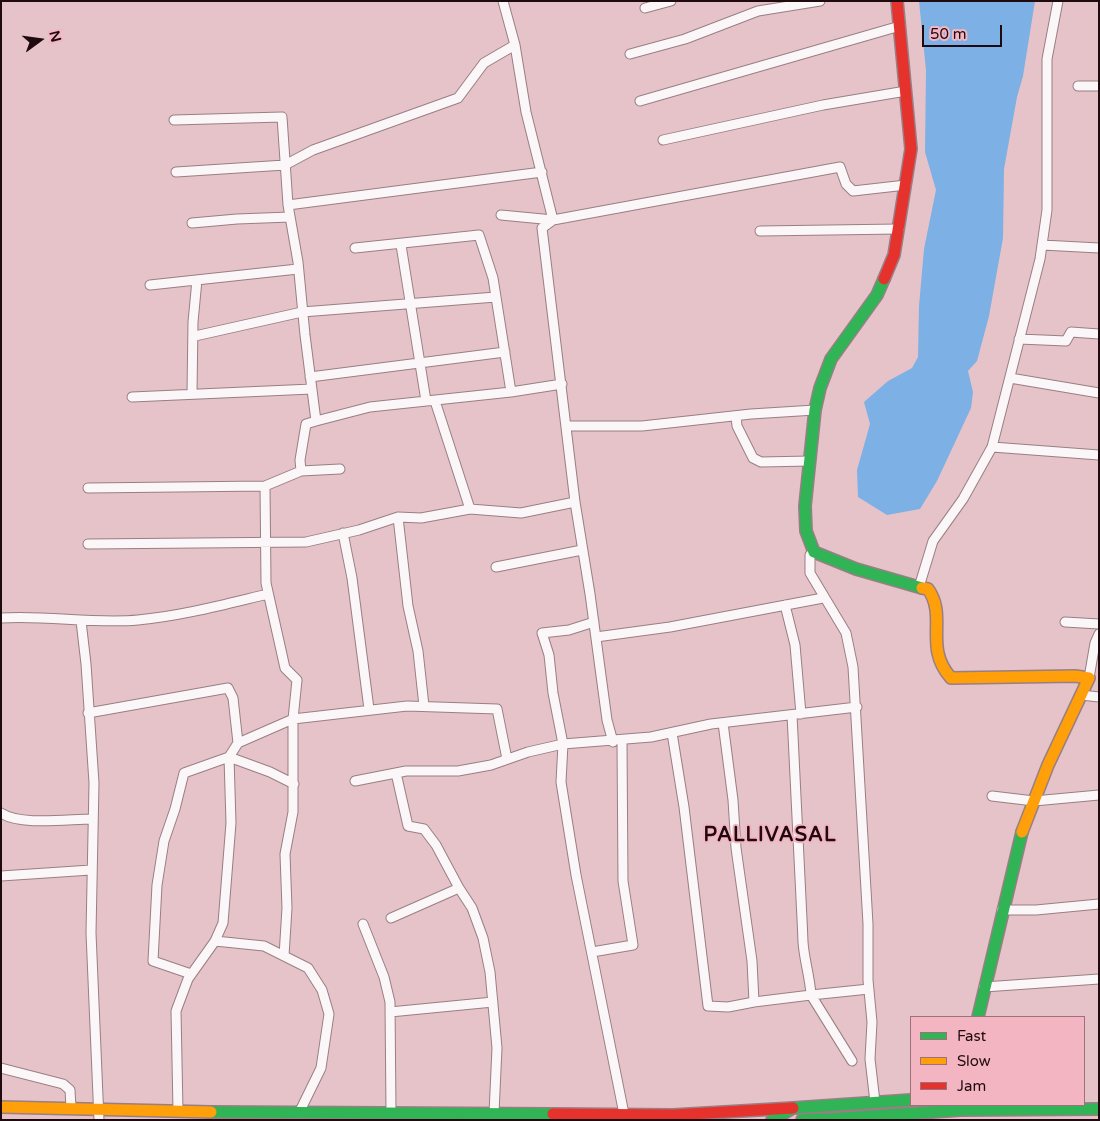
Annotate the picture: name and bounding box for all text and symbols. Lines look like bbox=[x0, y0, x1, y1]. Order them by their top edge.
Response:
north arrow bbox=[15, 15, 65, 65]
scale bar bbox=[925, 15, 1005, 47]
text: 50 m bbox=[930, 25, 967, 43]
text: N bbox=[45, 29, 65, 44]
district label: PALLIVASAL bbox=[702, 824, 838, 848]
legend bbox=[910, 1016, 1085, 1106]
text: Fast bbox=[957, 1027, 986, 1045]
text: Slow bbox=[957, 1052, 991, 1070]
text: Jam bbox=[957, 1077, 986, 1095]

